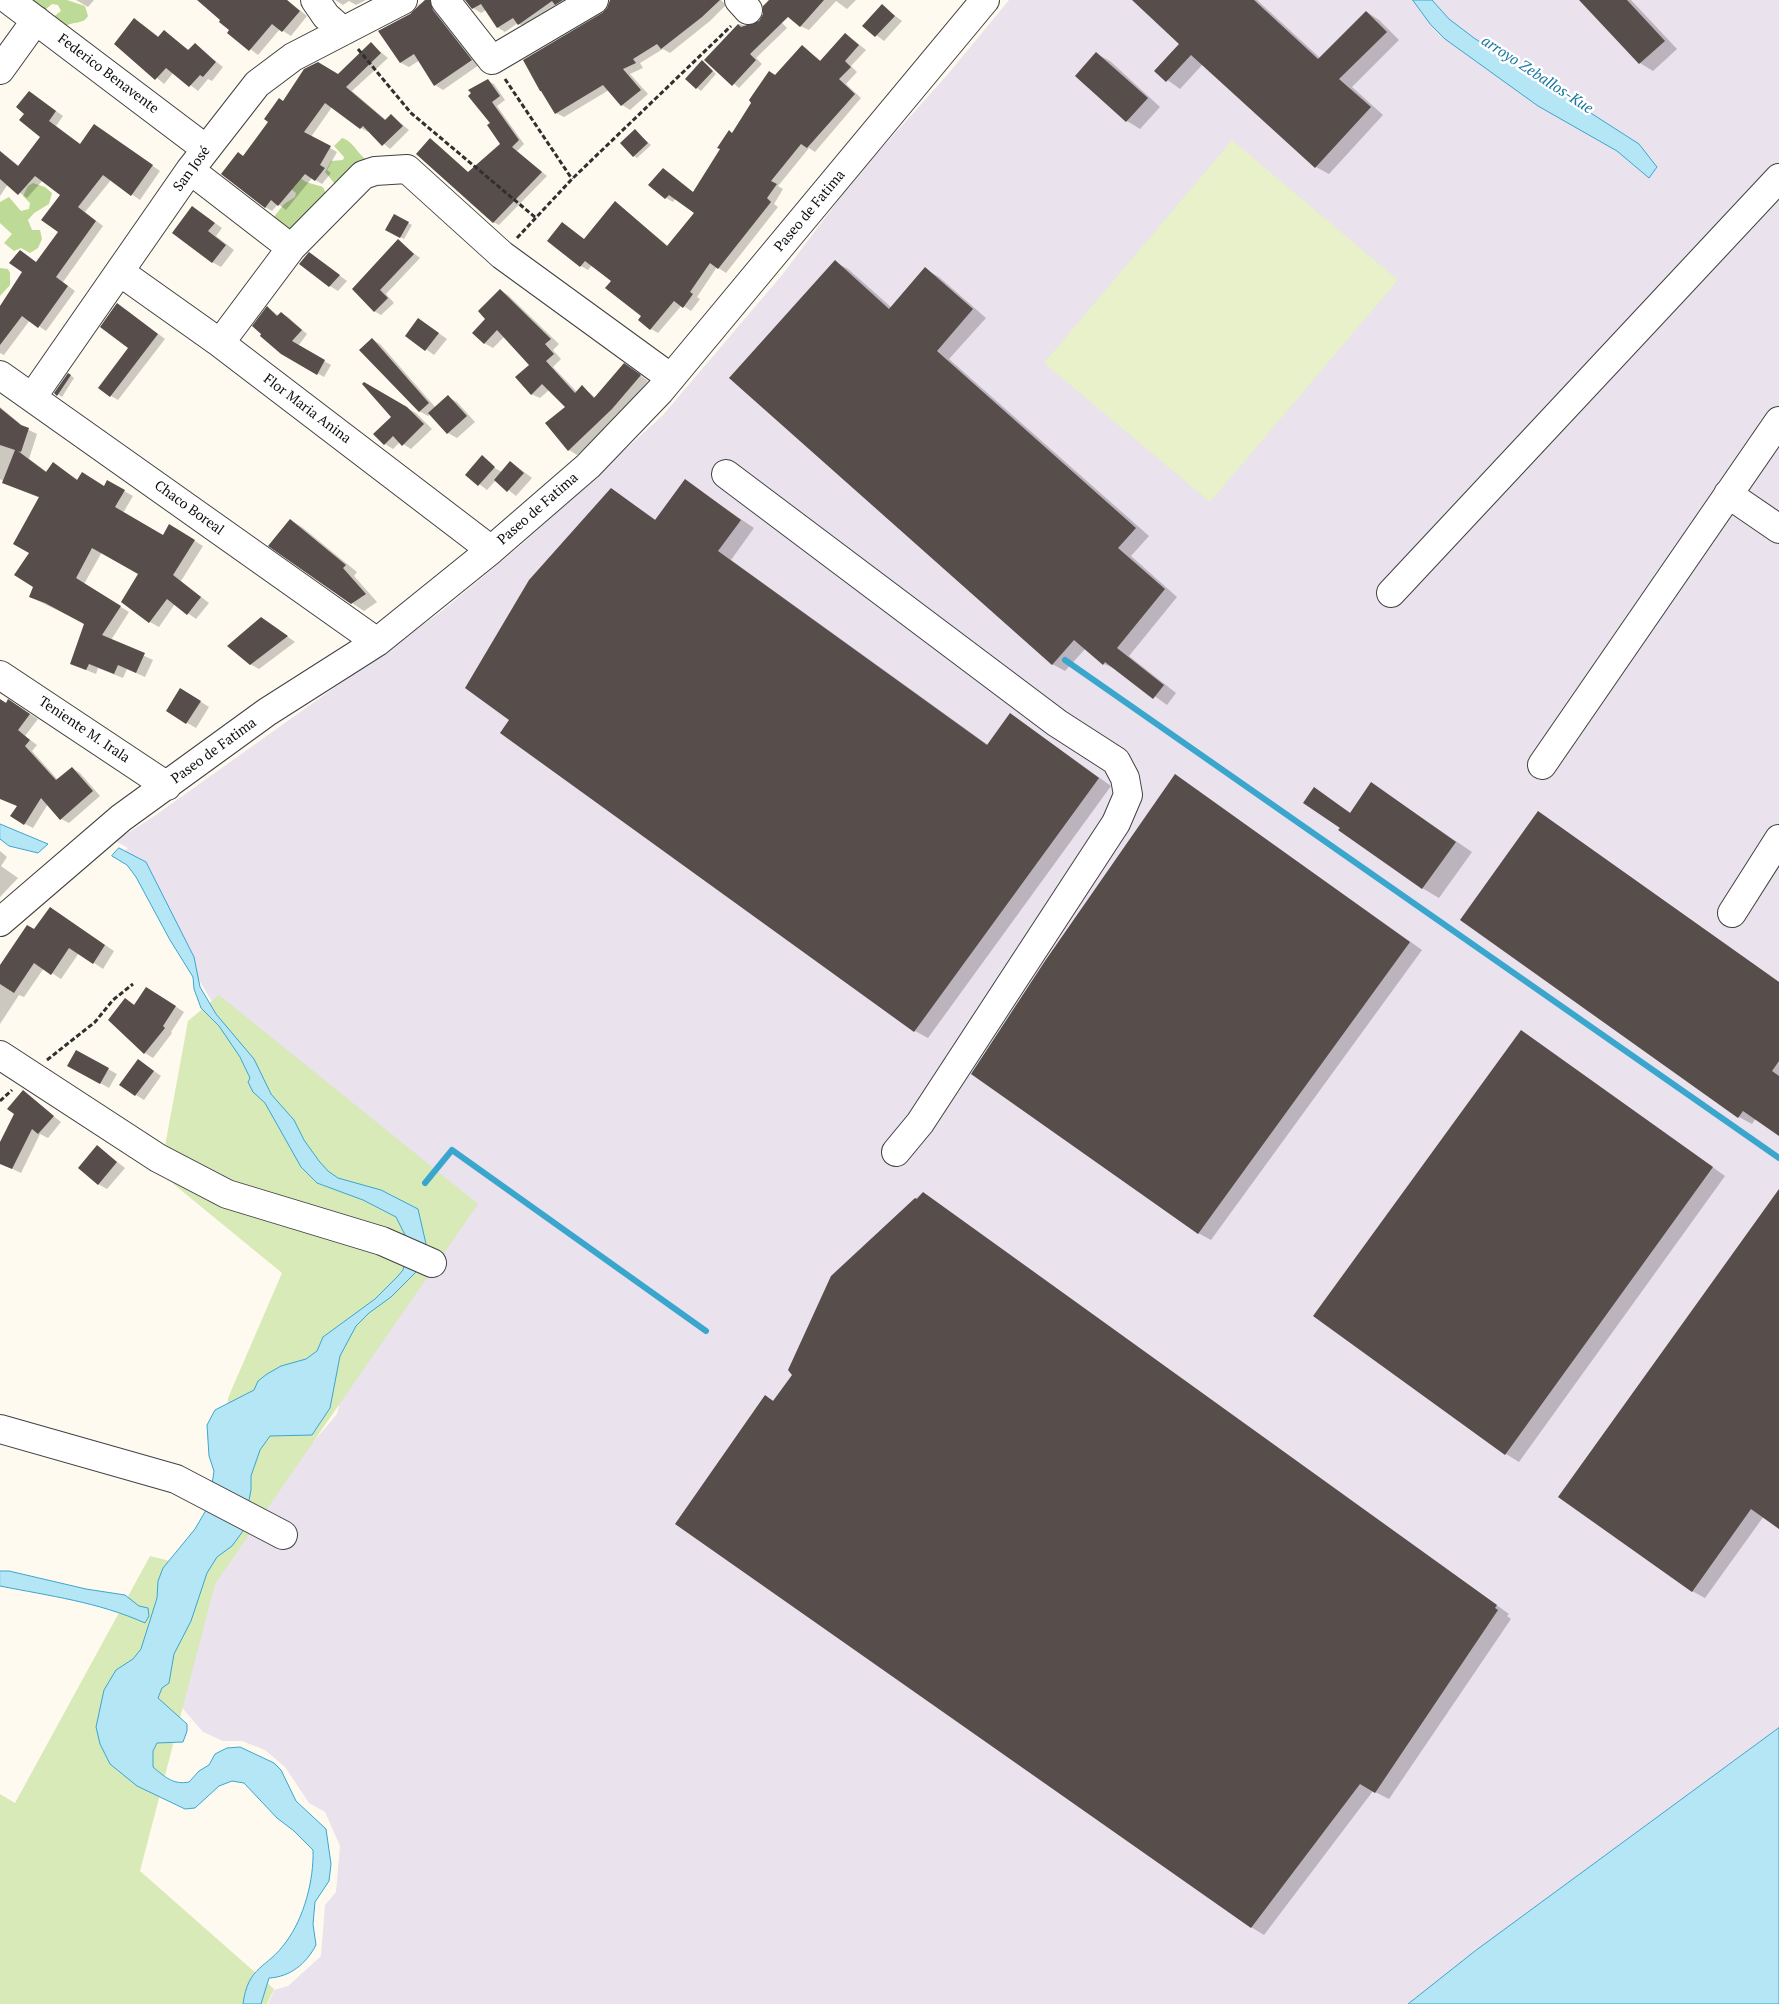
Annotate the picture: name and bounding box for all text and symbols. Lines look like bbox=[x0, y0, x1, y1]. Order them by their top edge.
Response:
street label: Federico Benavente bbox=[54, 31, 162, 117]
water label: arroyo Zeballos-Kue bbox=[1478, 32, 1596, 118]
street label: San José bbox=[170, 143, 214, 195]
street label: Paseo de Fatima bbox=[771, 167, 849, 255]
street label: Flor Maria Anina bbox=[260, 371, 354, 447]
street label: Paseo de Fatima bbox=[494, 469, 582, 549]
street label: Chaco Boreal bbox=[151, 477, 227, 539]
street label: Teniente M. Irala bbox=[35, 693, 133, 767]
street label: Paseo de Fatima bbox=[168, 714, 260, 788]

